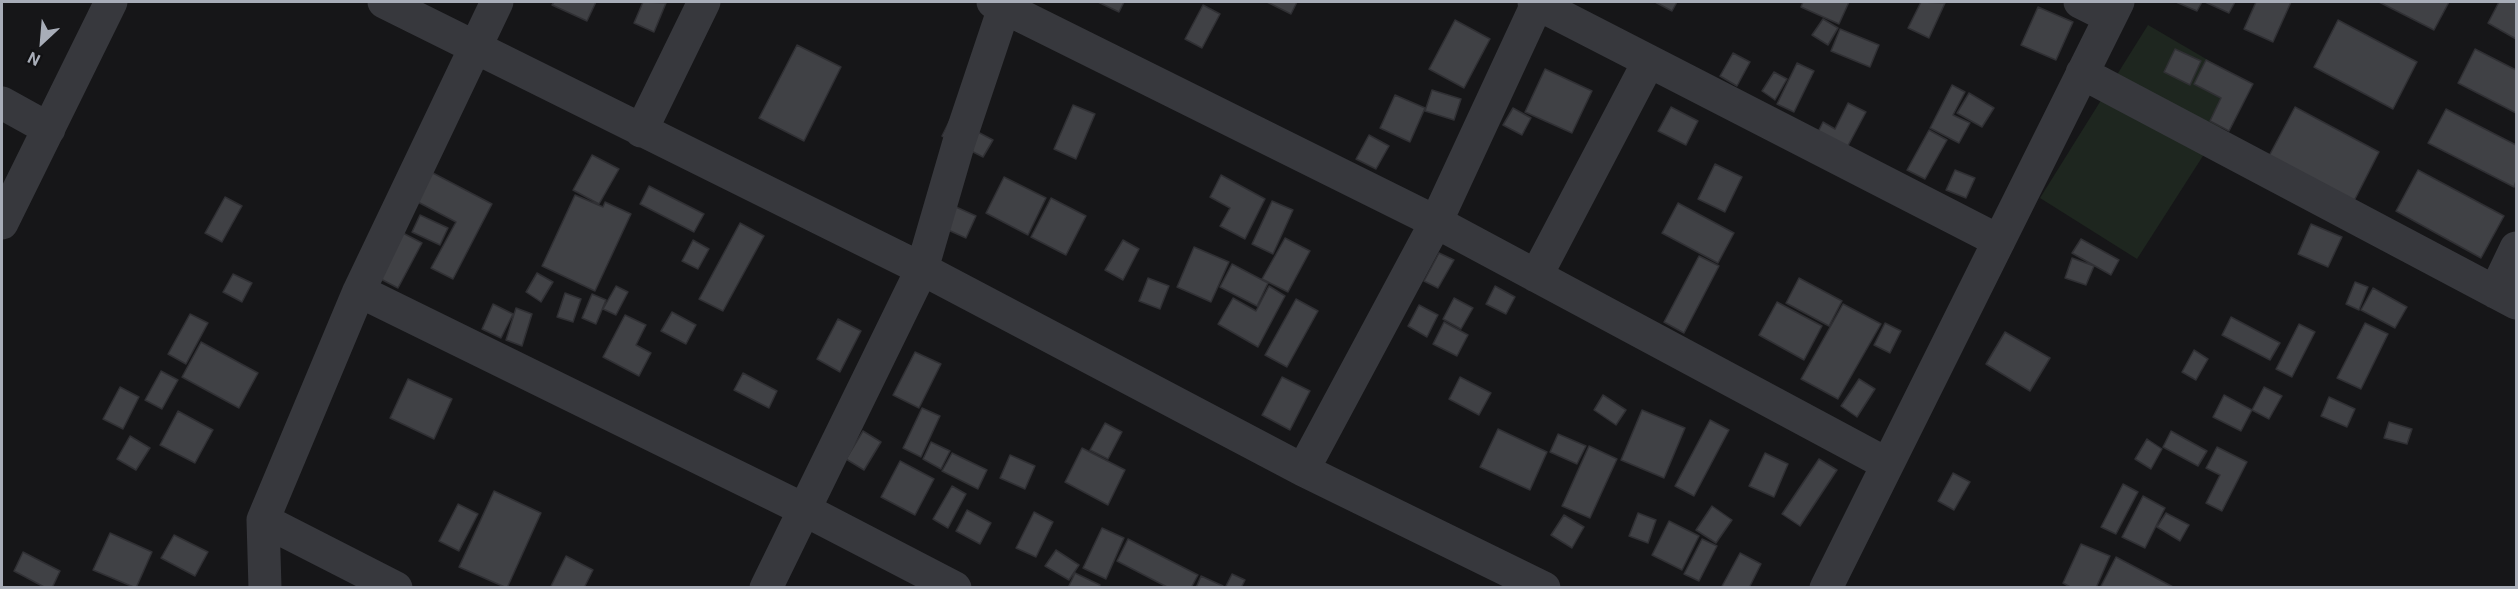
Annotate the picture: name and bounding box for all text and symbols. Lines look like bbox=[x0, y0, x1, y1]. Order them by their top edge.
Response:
north arrow bbox=[12, 12, 72, 72]
text: N bbox=[25, 48, 43, 70]

